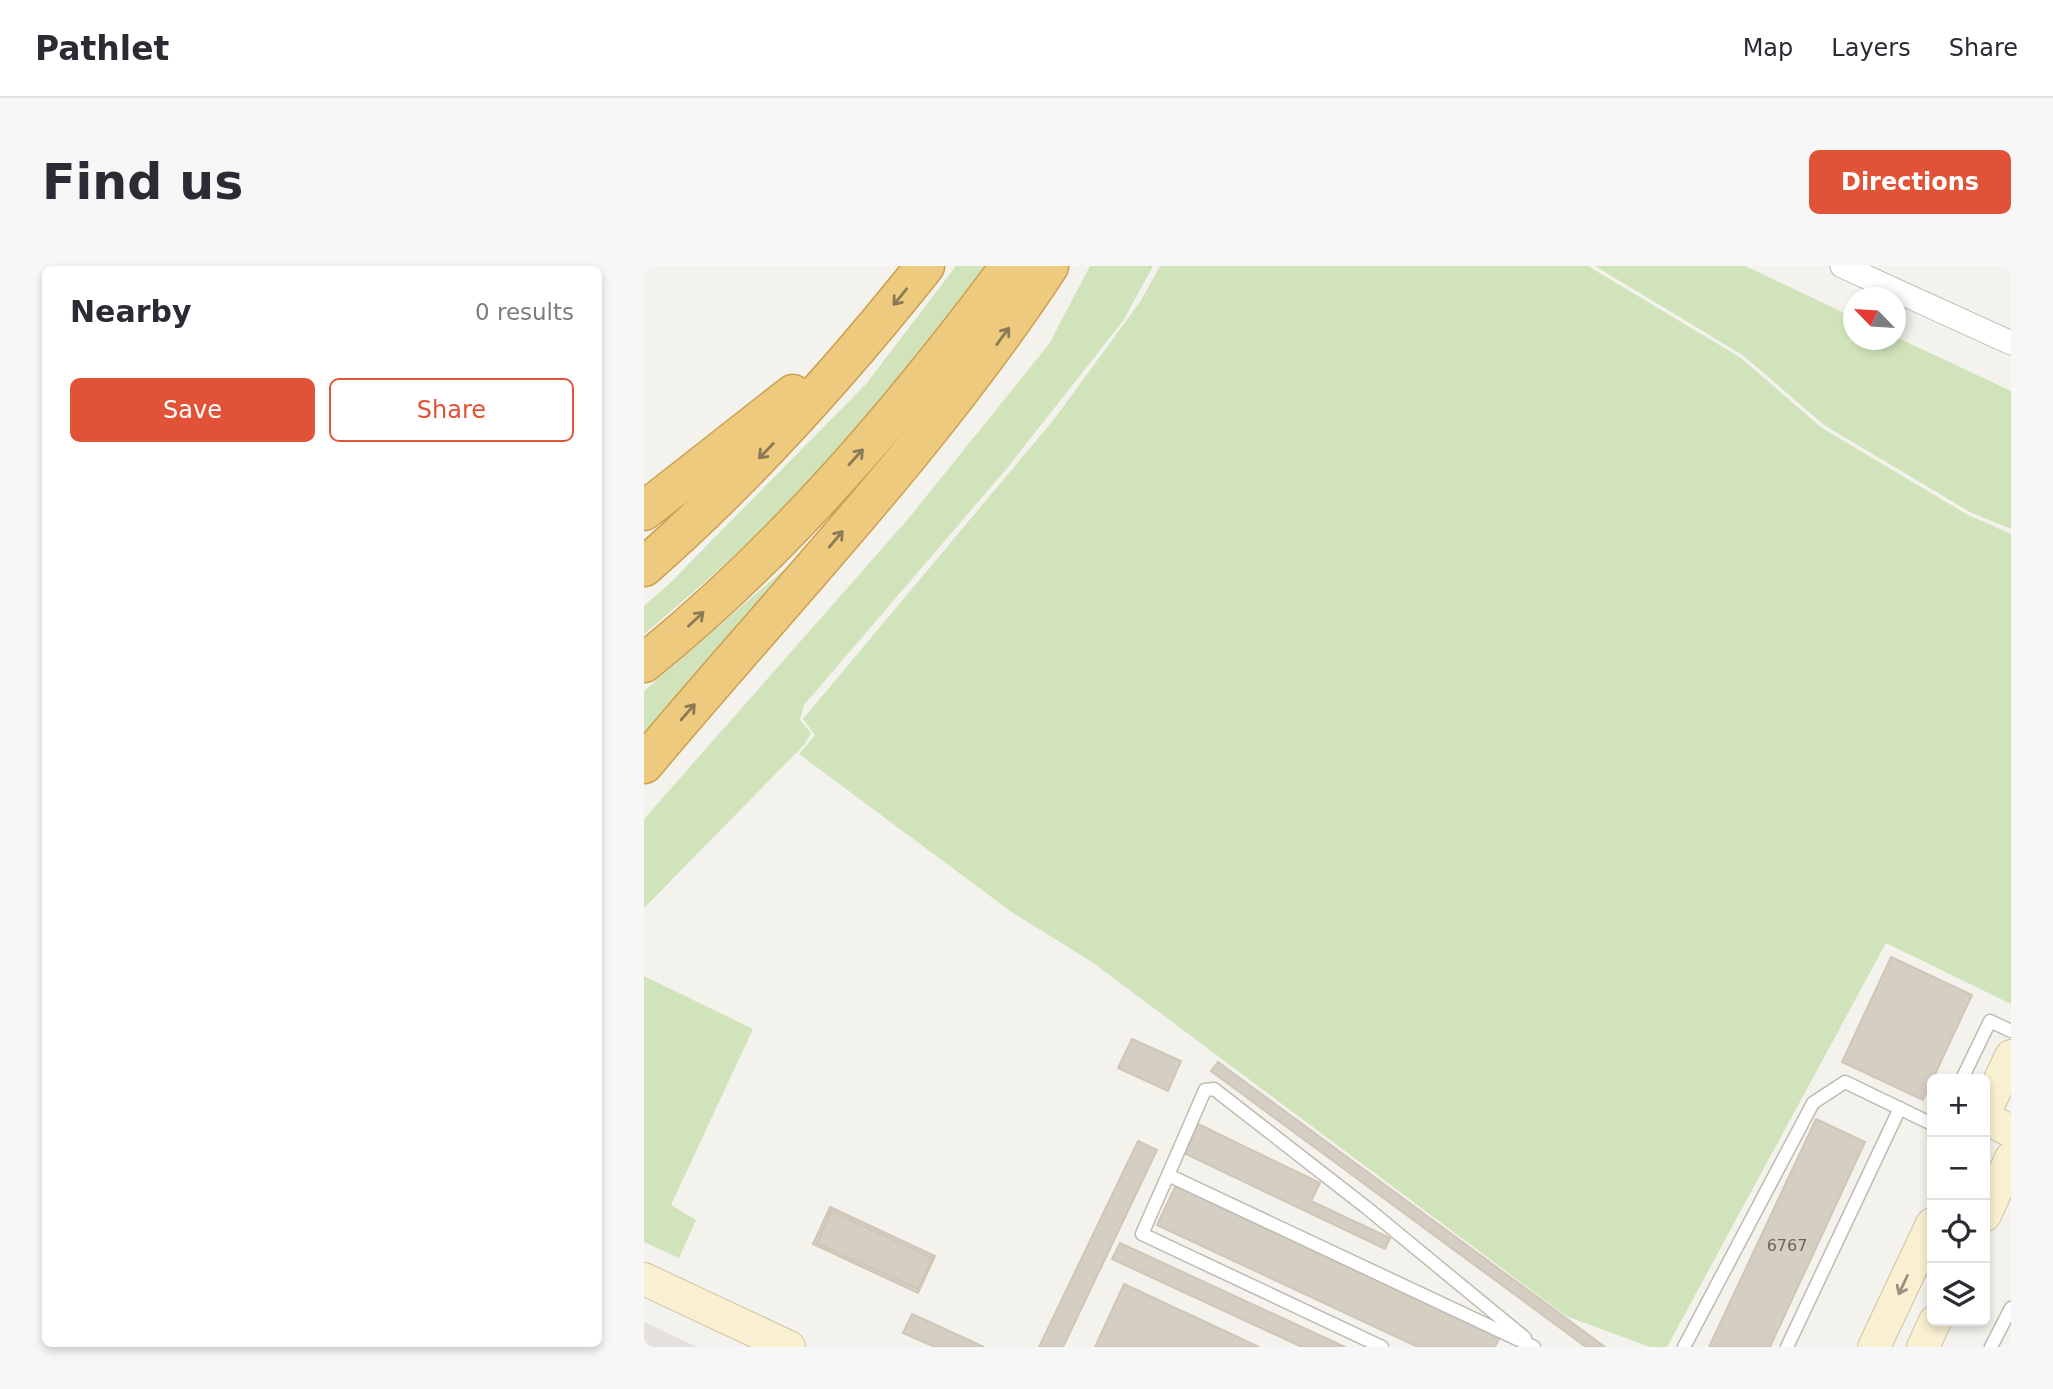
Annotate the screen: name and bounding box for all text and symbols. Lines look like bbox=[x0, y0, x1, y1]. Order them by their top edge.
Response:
text: Pathlet bbox=[35, 29, 169, 68]
text: Map bbox=[1743, 34, 1793, 62]
text: Layers bbox=[1831, 34, 1911, 62]
text: Share bbox=[1949, 34, 2018, 62]
button: Directions bbox=[1809, 150, 2011, 214]
text: Find us bbox=[42, 154, 243, 211]
one-way arrow bbox=[893, 287, 908, 305]
north arrow bbox=[1843, 287, 1906, 350]
text: Nearby bbox=[70, 294, 192, 329]
text: 0 results bbox=[475, 299, 574, 325]
one-way arrow bbox=[996, 327, 1010, 346]
button: Save bbox=[70, 378, 315, 442]
button: Share bbox=[329, 378, 574, 442]
one-way arrow bbox=[757, 442, 774, 459]
one-way arrow bbox=[847, 449, 864, 466]
one-way arrow bbox=[828, 531, 844, 549]
one-way arrow bbox=[687, 610, 704, 627]
one-way arrow bbox=[680, 703, 696, 721]
map controls bbox=[1927, 1074, 1990, 1326]
button: + bbox=[1927, 1074, 1990, 1137]
button: − bbox=[1927, 1137, 1990, 1200]
button: locate bbox=[1927, 1200, 1990, 1263]
house number: 6767 bbox=[1767, 1236, 1807, 1255]
button: layers bbox=[1927, 1263, 1990, 1326]
one-way arrow bbox=[1896, 1274, 1909, 1295]

